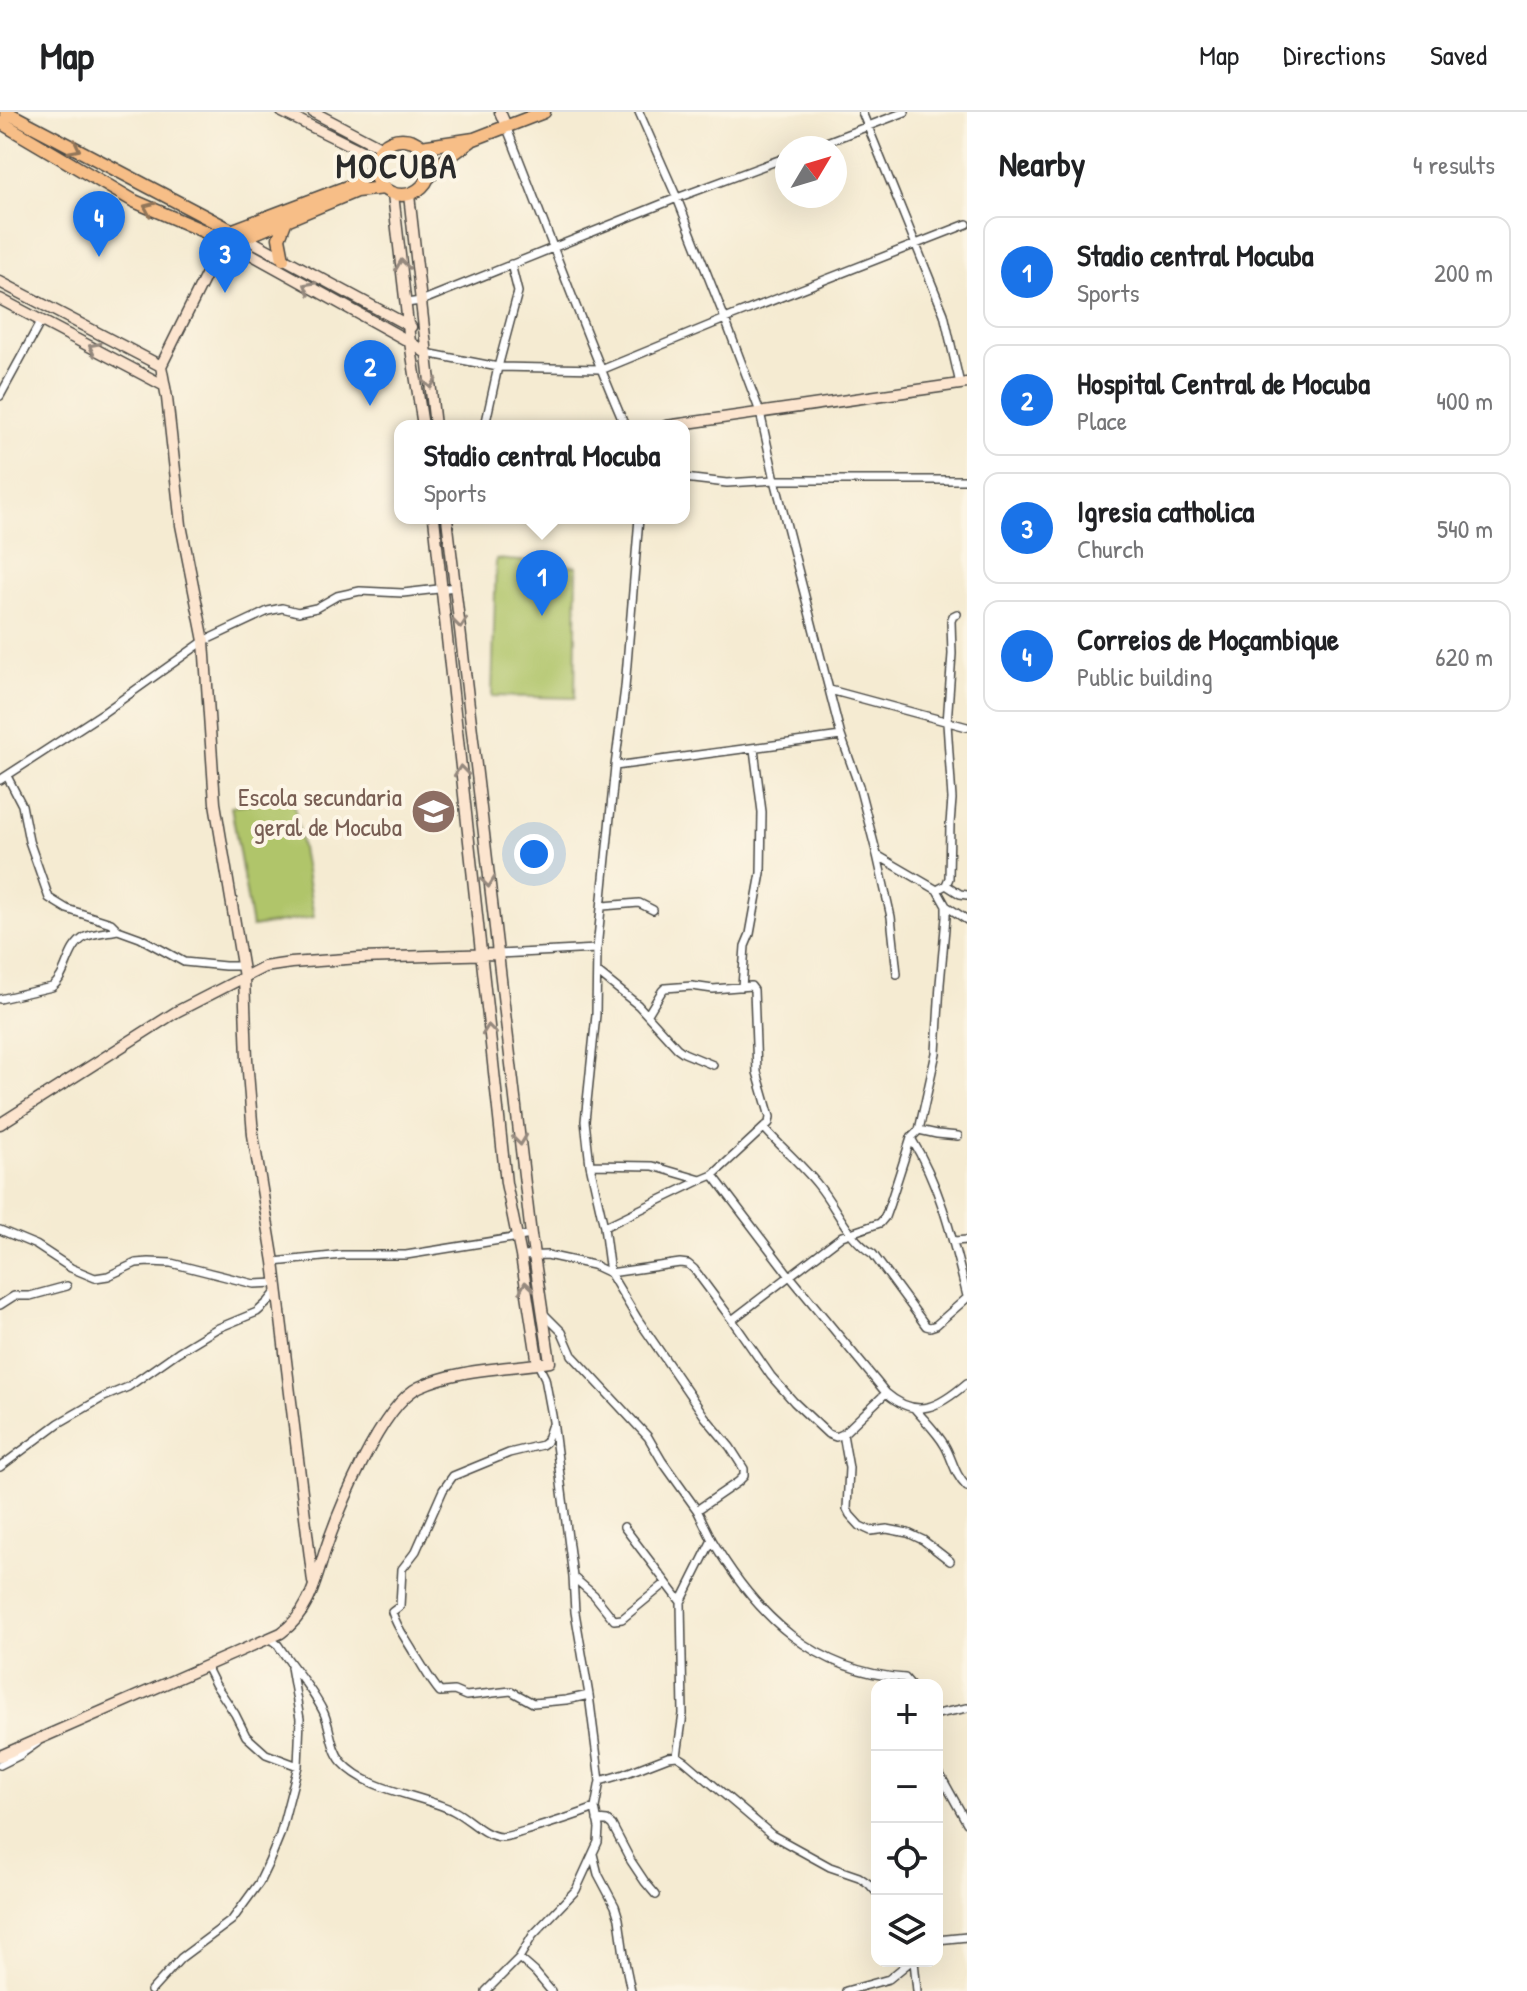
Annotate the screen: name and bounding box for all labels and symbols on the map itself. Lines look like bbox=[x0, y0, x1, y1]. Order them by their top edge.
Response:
north arrow bbox=[775, 136, 847, 208]
one-way arrow bbox=[67, 138, 82, 153]
district label: MOCUBA bbox=[336, 143, 458, 189]
pin: 4 bbox=[73, 191, 125, 257]
one-way arrow bbox=[143, 201, 157, 217]
pin: 3 bbox=[199, 227, 251, 293]
one-way arrow bbox=[393, 259, 410, 272]
one-way arrow bbox=[303, 281, 318, 296]
pin: 2 bbox=[344, 340, 396, 406]
one-way arrow bbox=[88, 343, 103, 358]
one-way arrow bbox=[421, 377, 438, 390]
pin: 1 bbox=[516, 550, 568, 616]
one-way arrow bbox=[451, 617, 468, 630]
one-way arrow bbox=[453, 764, 470, 777]
place label: Escola secundaria geral de Mocuba bbox=[238, 779, 402, 844]
school or university icon: Escola secundaria geral de Mocuba bbox=[409, 787, 457, 835]
your location bbox=[514, 834, 554, 874]
one-way arrow bbox=[480, 876, 497, 889]
one-way arrow bbox=[480, 1023, 497, 1036]
one-way arrow bbox=[511, 1133, 528, 1147]
one-way arrow bbox=[518, 1280, 535, 1294]

